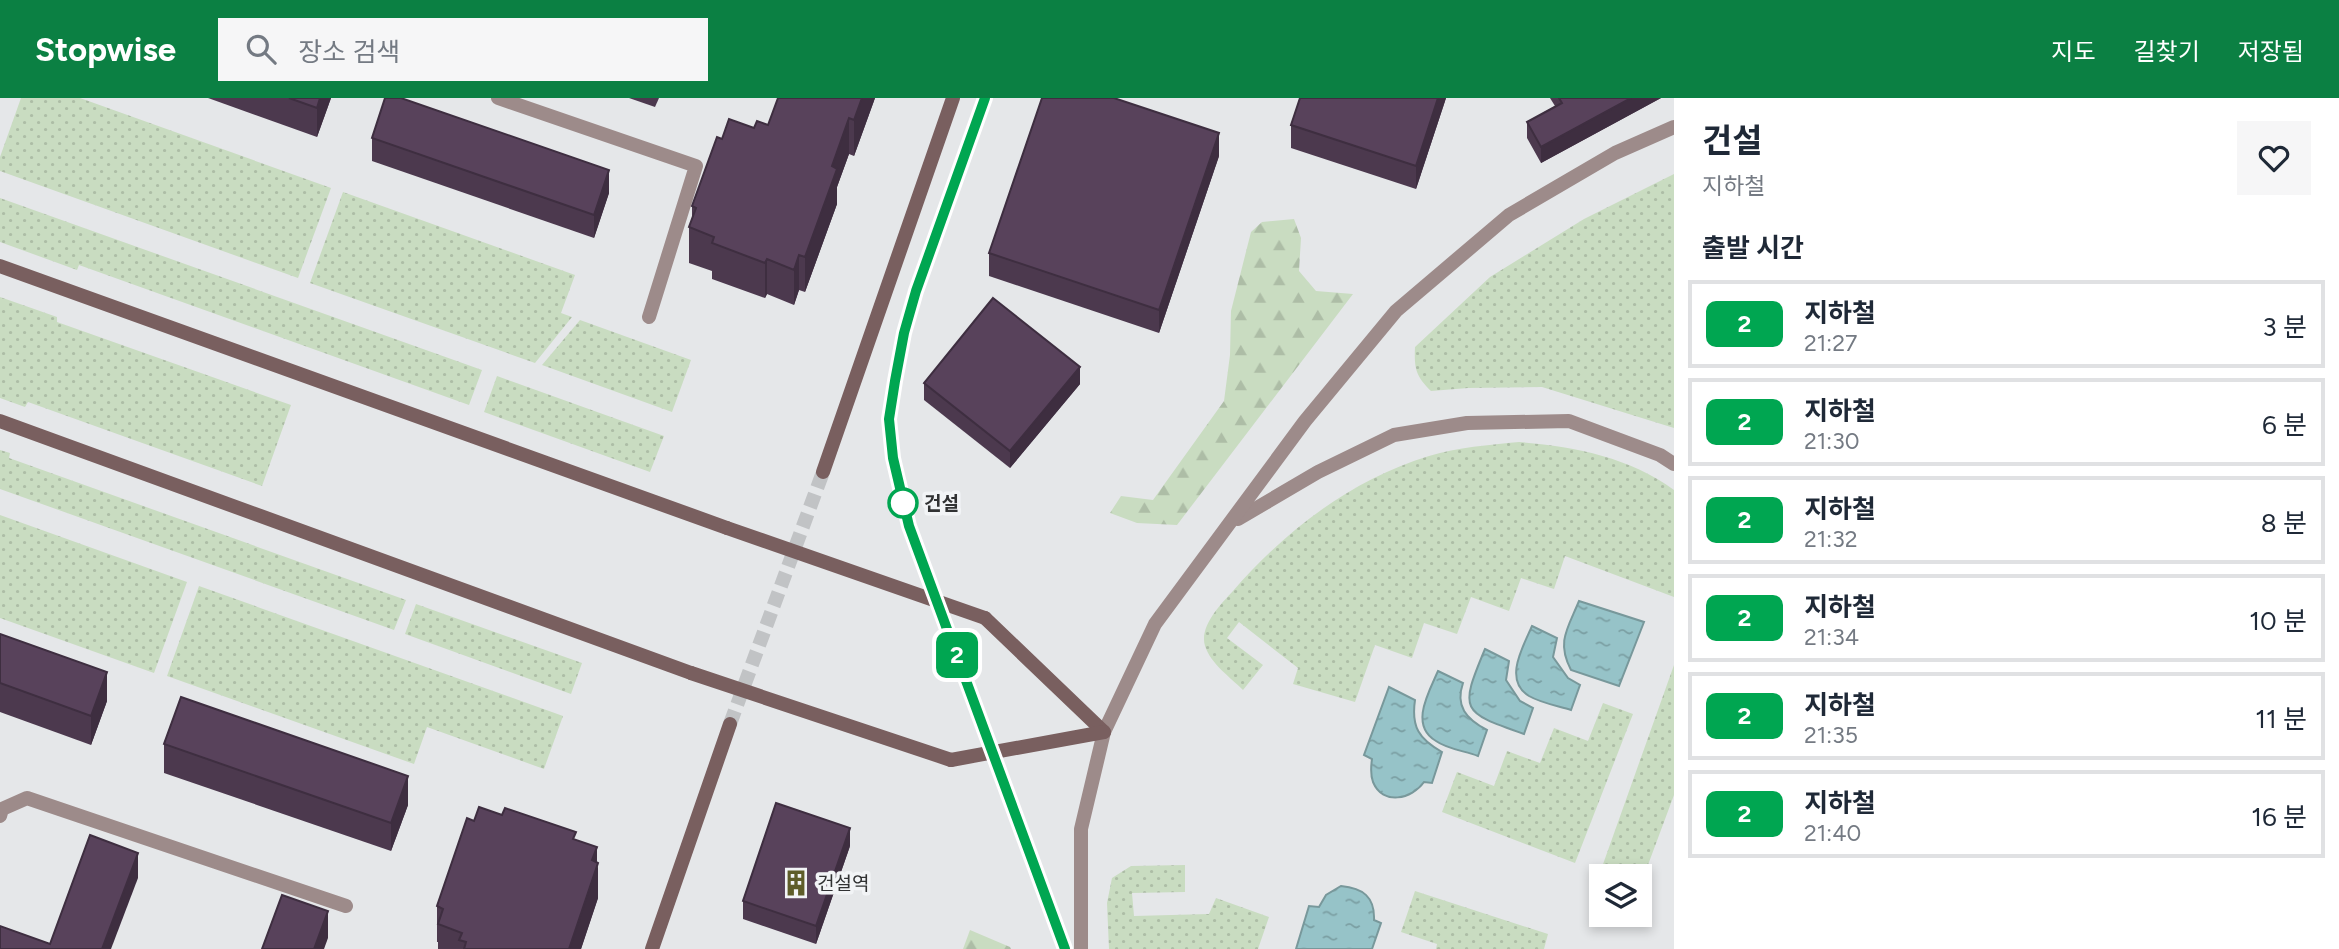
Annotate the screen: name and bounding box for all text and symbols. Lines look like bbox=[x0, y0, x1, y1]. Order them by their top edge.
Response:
search box bbox=[218, 18, 708, 81]
text: Stopwise bbox=[35, 30, 176, 69]
icon: search bbox=[242, 30, 280, 68]
text: 장소 검색 bbox=[298, 36, 400, 68]
text: 지도 bbox=[2051, 37, 2096, 66]
text: 길찾기 bbox=[2134, 37, 2200, 66]
text: 저장됨 bbox=[2238, 37, 2304, 66]
text: 건설 bbox=[1702, 121, 1763, 160]
button: heart bbox=[2237, 121, 2311, 195]
text: 지하철 bbox=[1702, 172, 1765, 200]
text: 출발 시간 bbox=[1702, 232, 1804, 264]
text: 지하철 bbox=[1804, 297, 1876, 329]
text: 2 bbox=[1738, 309, 1751, 338]
text: 3 분 bbox=[2263, 311, 2307, 343]
text: 21:27 bbox=[1804, 329, 1857, 357]
text: 지하철 bbox=[1804, 395, 1876, 427]
text: 2 bbox=[1738, 407, 1751, 436]
text: 6 분 bbox=[2262, 409, 2307, 441]
text: 21:30 bbox=[1804, 427, 1859, 455]
marker: 건설 bbox=[888, 488, 918, 518]
place label: 건설 bbox=[924, 492, 959, 515]
text: 지하철 bbox=[1804, 493, 1876, 525]
text: 2 bbox=[1738, 505, 1751, 534]
text: 8 분 bbox=[2261, 507, 2307, 539]
text: 21:32 bbox=[1804, 525, 1858, 553]
text: 지하철 bbox=[1804, 591, 1876, 623]
text: 2 bbox=[1738, 603, 1751, 632]
text: 10 분 bbox=[2249, 605, 2307, 637]
text: 21:34 bbox=[1804, 623, 1859, 651]
line badge: 2 bbox=[934, 632, 980, 678]
text: 2 bbox=[950, 640, 964, 669]
text: 지하철 bbox=[1804, 689, 1876, 721]
text: 2 bbox=[1738, 701, 1751, 730]
text: 11 분 bbox=[2255, 703, 2307, 735]
text: 21:35 bbox=[1804, 721, 1858, 749]
text: 지하철 bbox=[1804, 787, 1876, 819]
text: 2 bbox=[1738, 799, 1751, 828]
text: 16 분 bbox=[2251, 801, 2307, 833]
text: 21:40 bbox=[1804, 819, 1861, 847]
map controls bbox=[1589, 864, 1652, 927]
button: layers bbox=[1589, 864, 1652, 927]
building icon: 건설역 bbox=[781, 868, 811, 898]
place label: 건설역 bbox=[817, 872, 869, 895]

